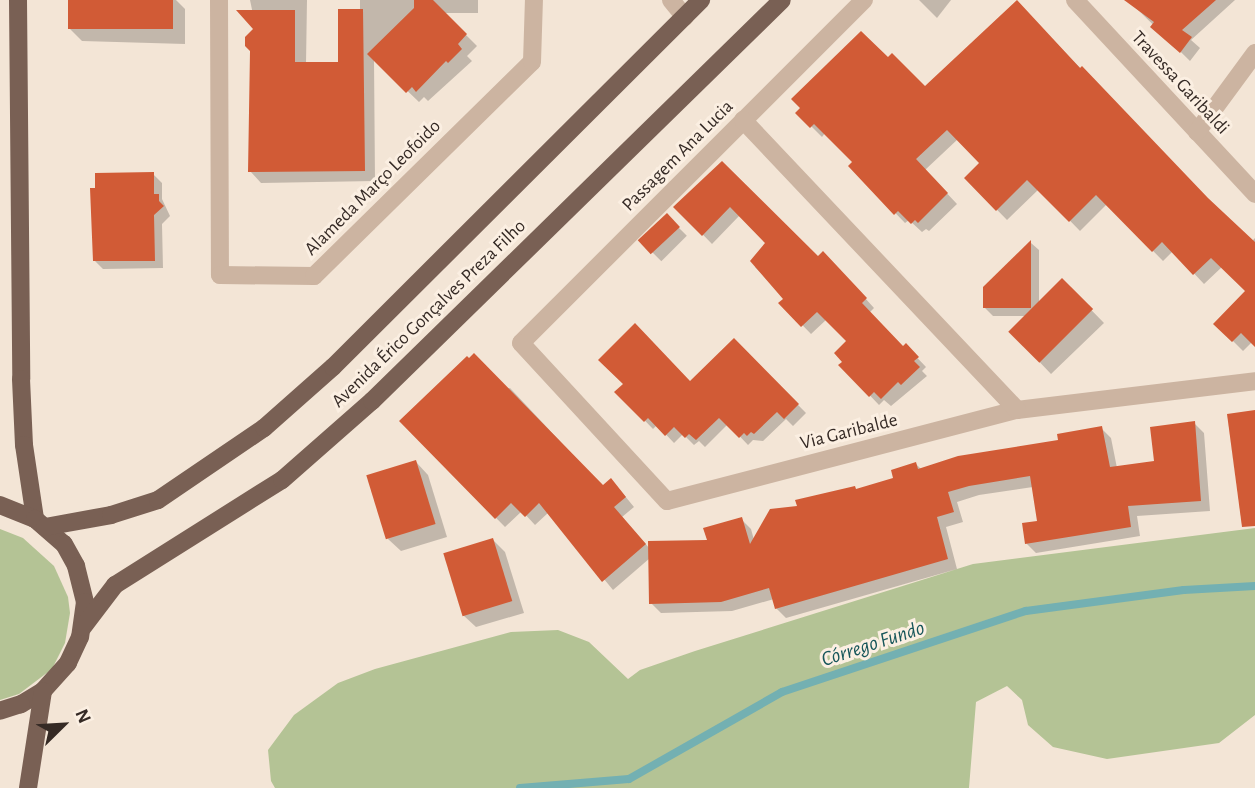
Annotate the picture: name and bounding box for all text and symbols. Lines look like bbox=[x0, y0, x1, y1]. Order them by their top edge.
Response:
street label: Travessa Garibaldi bbox=[1126, 26, 1234, 140]
street label: Passagem Ana Lucia bbox=[618, 96, 738, 216]
street label: Alameda Março Leofoido bbox=[300, 115, 446, 261]
street label: Avenida Érico Gonçalves Preza Filho bbox=[327, 215, 531, 413]
street label: Via Garibalde bbox=[798, 409, 900, 455]
water label: Córrego Fundo bbox=[818, 615, 928, 673]
north arrow bbox=[28, 690, 98, 760]
text: N bbox=[71, 706, 94, 726]

